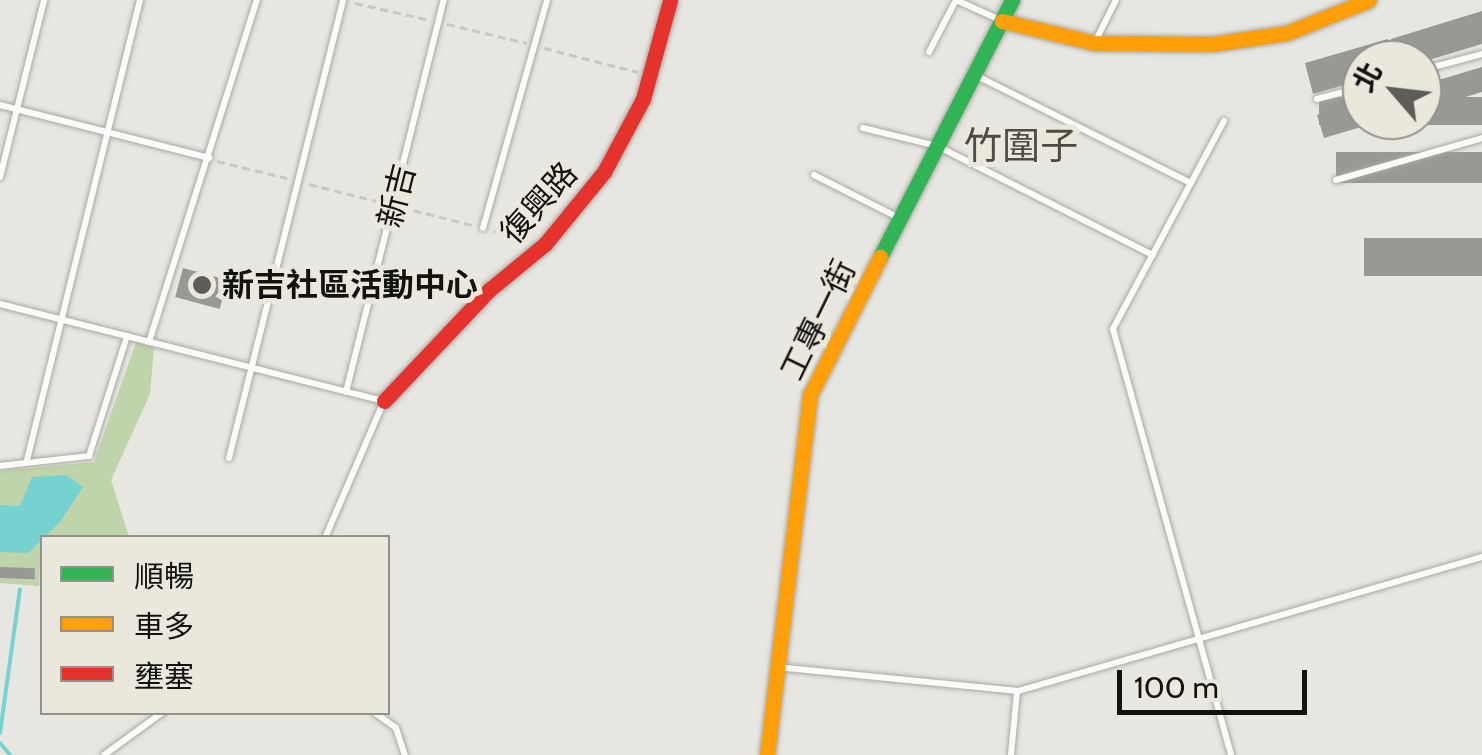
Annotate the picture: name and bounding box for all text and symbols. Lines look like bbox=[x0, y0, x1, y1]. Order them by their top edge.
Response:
north arrow bbox=[1342, 40, 1442, 140]
text: 北 bbox=[1346, 57, 1389, 97]
district label: 竹圍子 bbox=[964, 123, 1078, 169]
street label: 復興路 bbox=[493, 154, 585, 252]
street label: 新吉 bbox=[371, 160, 423, 232]
street label: 工專一街 bbox=[773, 254, 863, 386]
place label: 新吉社區活動中心 bbox=[222, 266, 478, 304]
marker: 新吉社區活動中心 bbox=[191, 274, 213, 296]
legend bbox=[40, 535, 390, 715]
text: 順暢 bbox=[134, 558, 194, 595]
text: 車多 bbox=[134, 608, 194, 645]
scale bar bbox=[1122, 650, 1312, 712]
text: 壅塞 bbox=[134, 658, 194, 695]
text: 100 m bbox=[1134, 669, 1219, 706]

